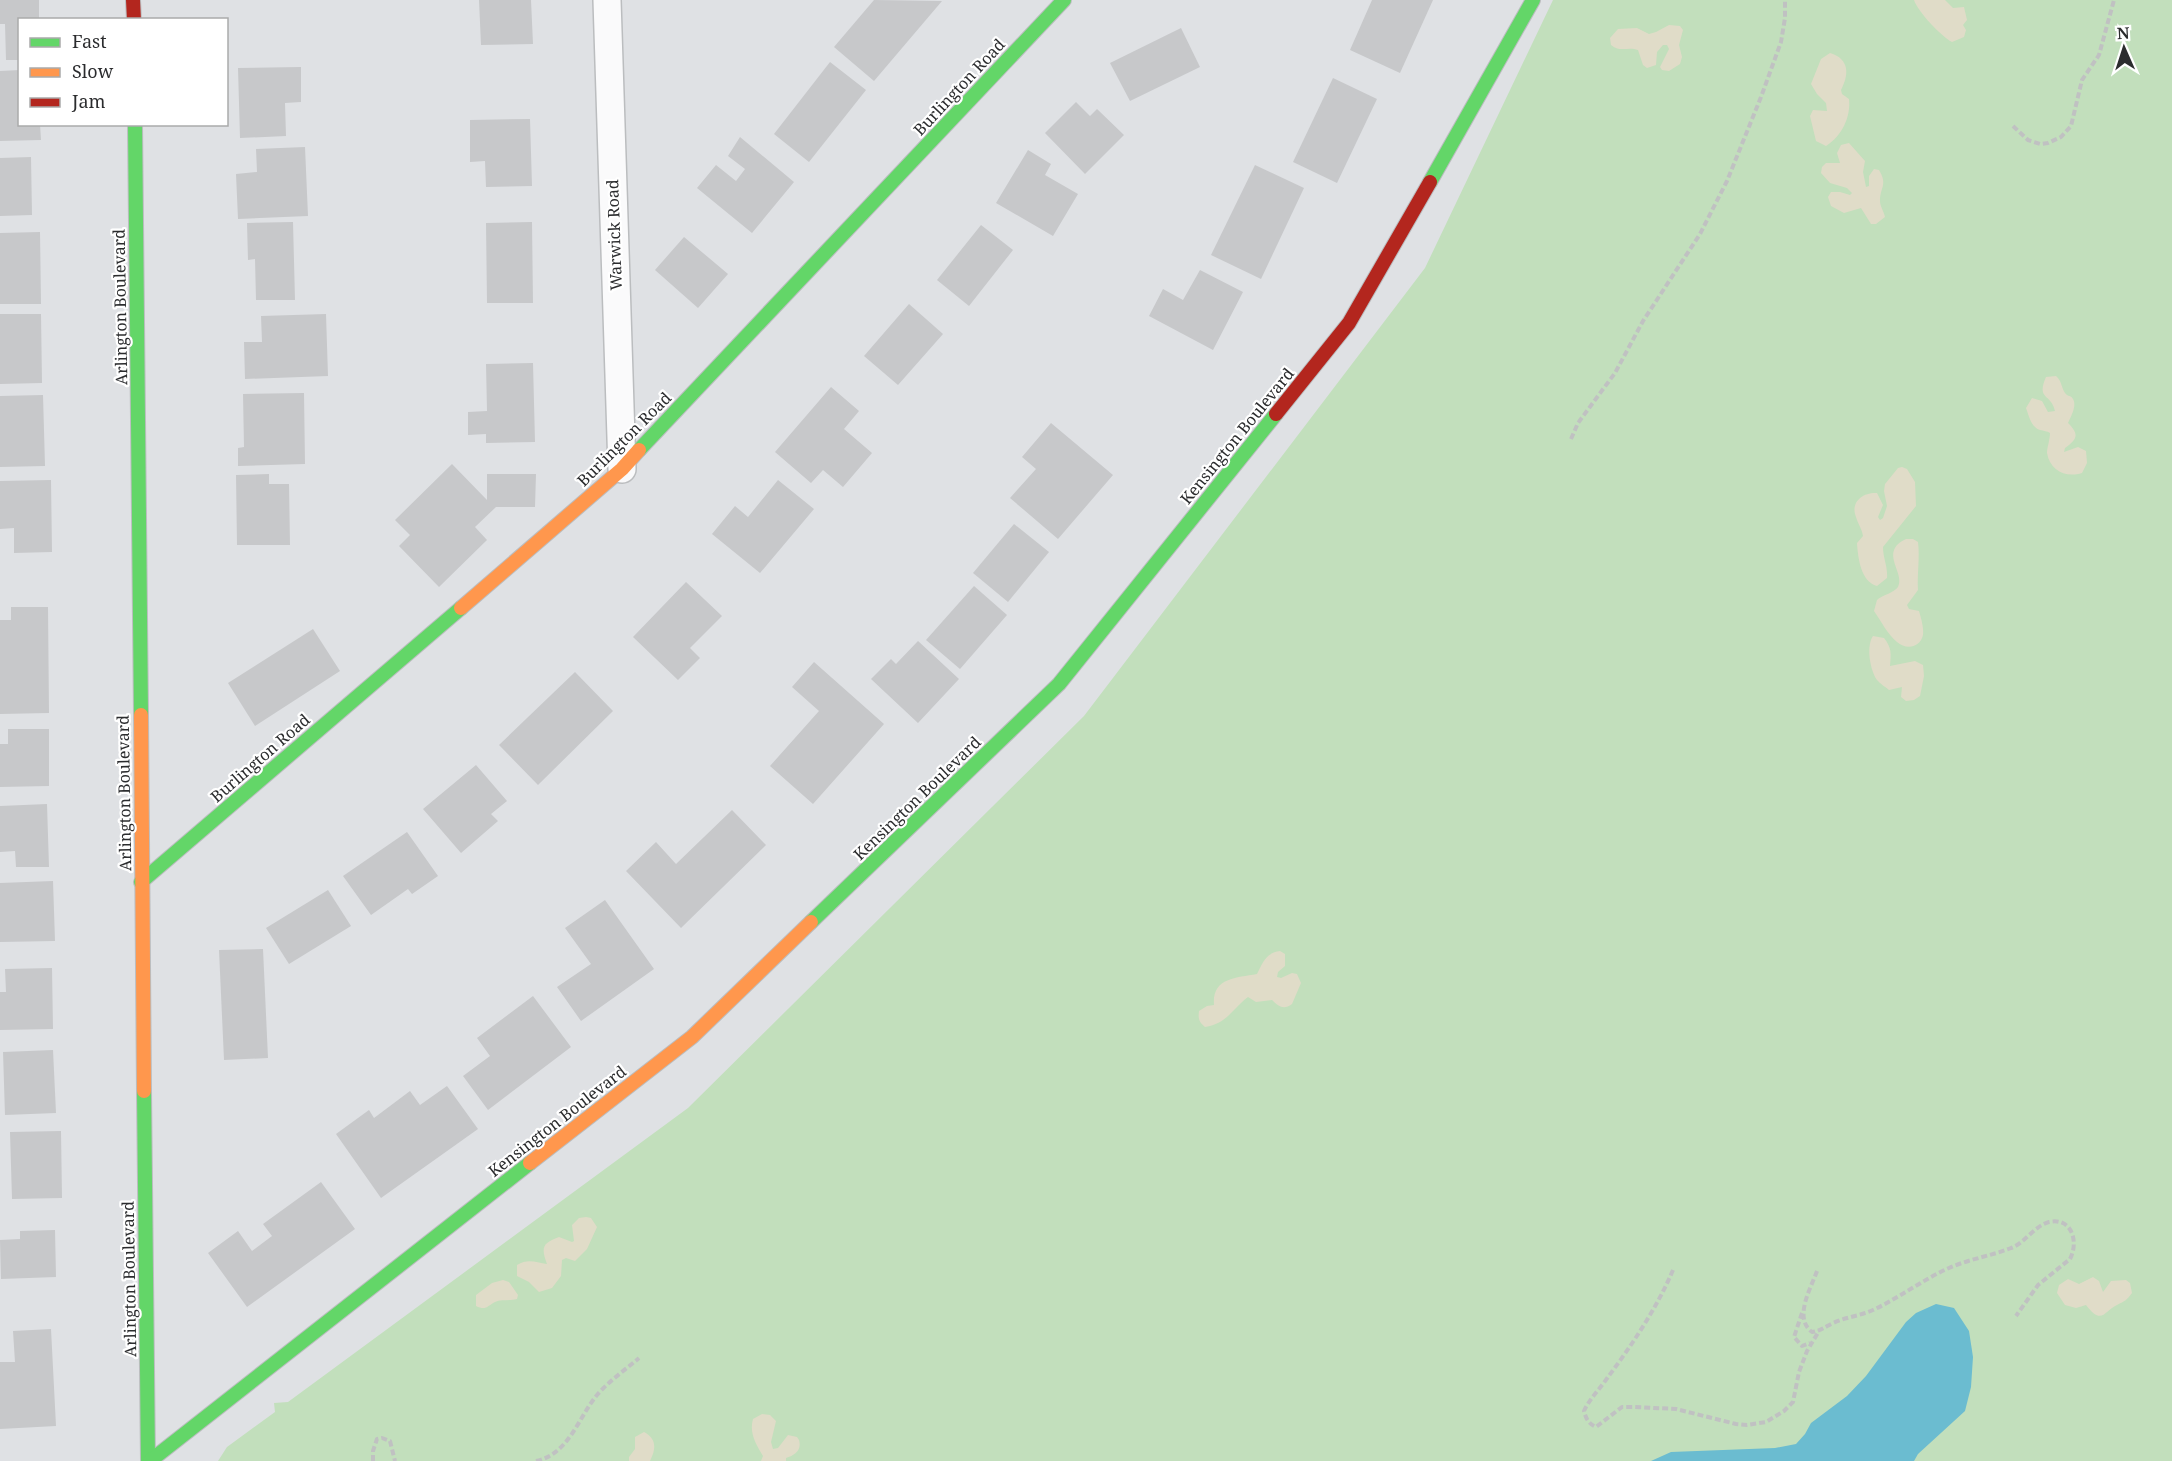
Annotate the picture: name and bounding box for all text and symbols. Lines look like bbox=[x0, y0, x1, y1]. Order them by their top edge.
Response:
legend bbox=[18, 18, 228, 126]
north arrow bbox=[2094, 18, 2154, 78]
text: N bbox=[2116, 22, 2130, 44]
text: Fast bbox=[72, 29, 107, 53]
street label: Burlington Road bbox=[908, 34, 1010, 140]
text: Slow bbox=[72, 59, 114, 83]
text: Jam bbox=[71, 89, 106, 113]
street label: Warwick Road bbox=[601, 179, 627, 291]
street label: Arlington Boulevard bbox=[108, 229, 132, 385]
street label: Kensington Boulevard bbox=[1175, 363, 1299, 509]
street label: Burlington Road bbox=[572, 387, 676, 491]
street label: Burlington Road bbox=[206, 709, 315, 807]
street label: Arlington Boulevard bbox=[112, 715, 136, 871]
street label: Kensington Boulevard bbox=[848, 731, 986, 865]
street label: Kensington Boulevard bbox=[483, 1060, 631, 1182]
street label: Arlington Boulevard bbox=[117, 1201, 141, 1357]

